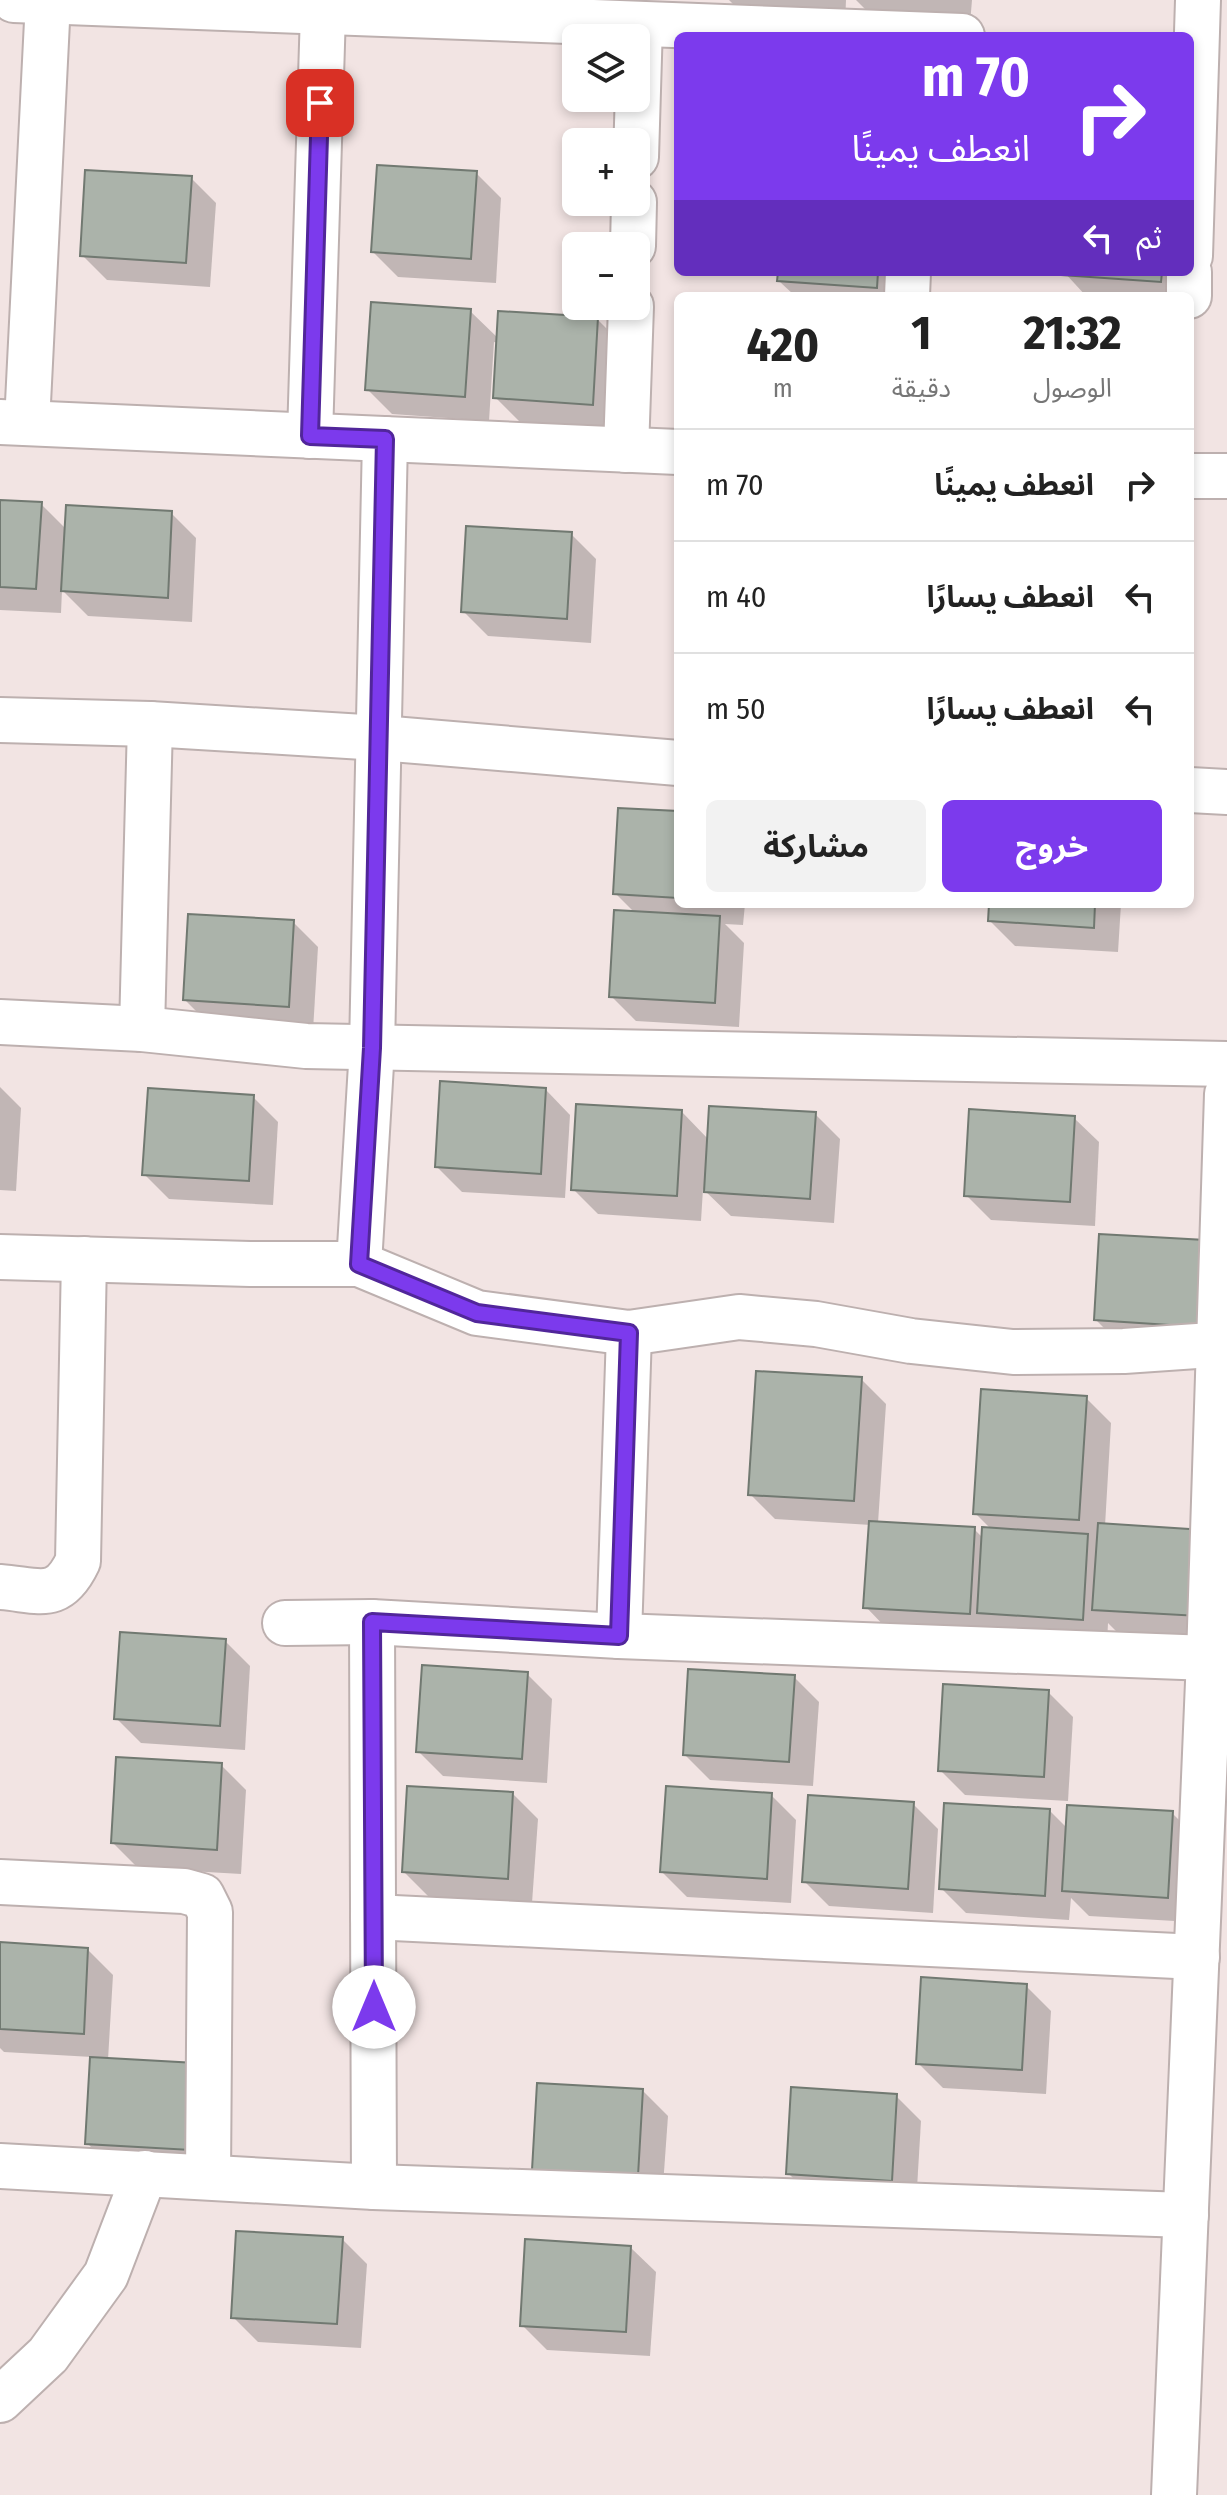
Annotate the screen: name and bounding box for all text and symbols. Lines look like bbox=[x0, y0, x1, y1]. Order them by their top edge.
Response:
map controls bbox=[562, 24, 650, 320]
button: layers bbox=[562, 24, 650, 112]
text: 70 m bbox=[922, 44, 1030, 111]
icon: right bbox=[1058, 64, 1162, 168]
pin bbox=[286, 69, 354, 137]
icon: arrive bbox=[298, 81, 342, 125]
text: انعطف يمينًا bbox=[852, 127, 1030, 171]
button: + bbox=[562, 128, 650, 216]
icon: left bbox=[1076, 216, 1120, 260]
text: ثم bbox=[1136, 220, 1162, 256]
button: − bbox=[562, 232, 650, 320]
text: 1 bbox=[911, 304, 931, 362]
text: 21:32 bbox=[1023, 304, 1121, 362]
text: 420 bbox=[747, 316, 819, 374]
text: m bbox=[773, 373, 793, 404]
text: دقيقة bbox=[892, 373, 951, 404]
text: الوصول bbox=[1033, 373, 1112, 404]
icon: right bbox=[1118, 463, 1162, 507]
text: 70 m bbox=[706, 467, 764, 503]
text: انعطف يمينًا bbox=[934, 467, 1094, 503]
icon: left bbox=[1118, 575, 1162, 619]
text: 40 m bbox=[706, 579, 766, 615]
text: انعطف يسارًا bbox=[927, 579, 1094, 615]
icon: left bbox=[1118, 687, 1162, 731]
text: 50 m bbox=[706, 691, 766, 727]
text: انعطف يسارًا bbox=[927, 691, 1094, 727]
button: مشاركة bbox=[706, 800, 926, 892]
button: خروج bbox=[942, 800, 1162, 892]
position arrow bbox=[332, 1965, 416, 2049]

